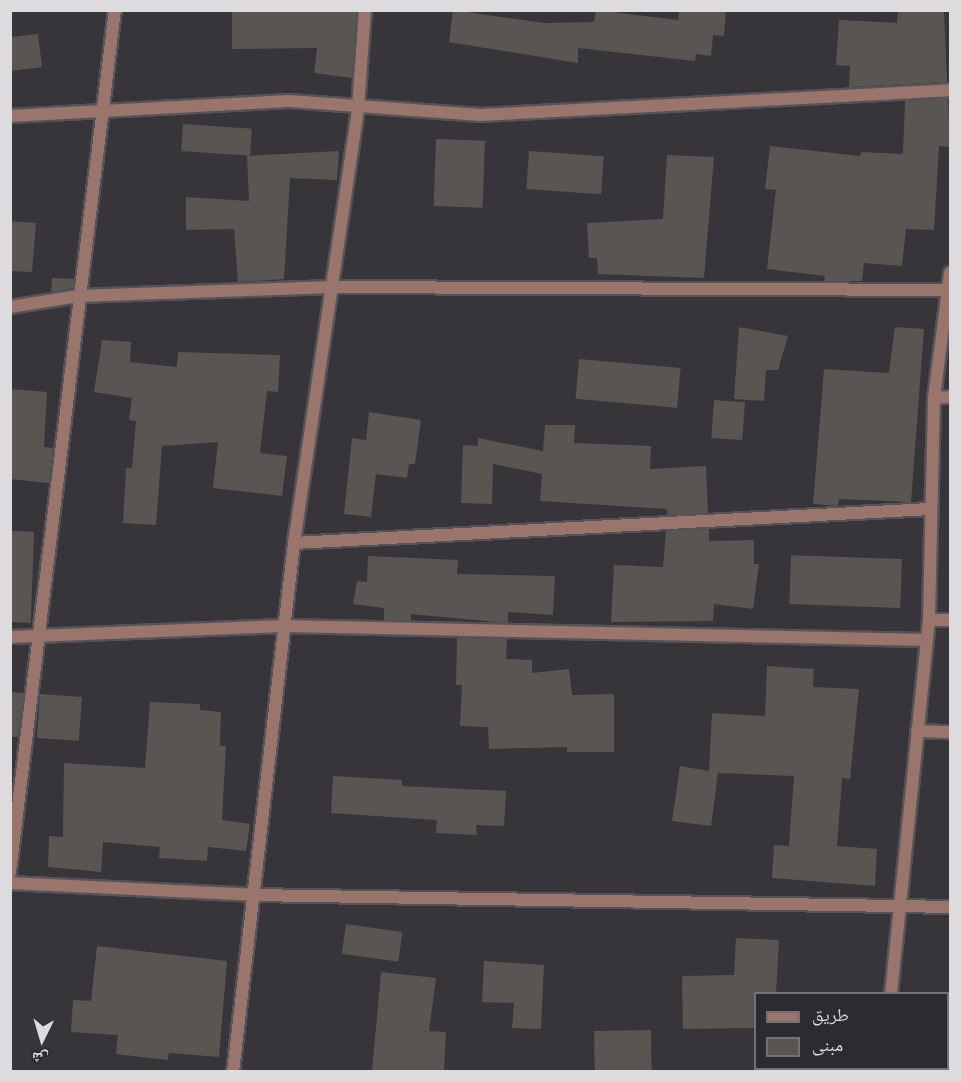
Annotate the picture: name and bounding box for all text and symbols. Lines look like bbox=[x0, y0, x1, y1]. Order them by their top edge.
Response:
legend bbox=[754, 992, 949, 1070]
text: طريق bbox=[812, 1003, 849, 1027]
north arrow bbox=[12, 1010, 72, 1070]
text: مبنى bbox=[812, 1033, 843, 1057]
text: ش bbox=[31, 1046, 50, 1070]

